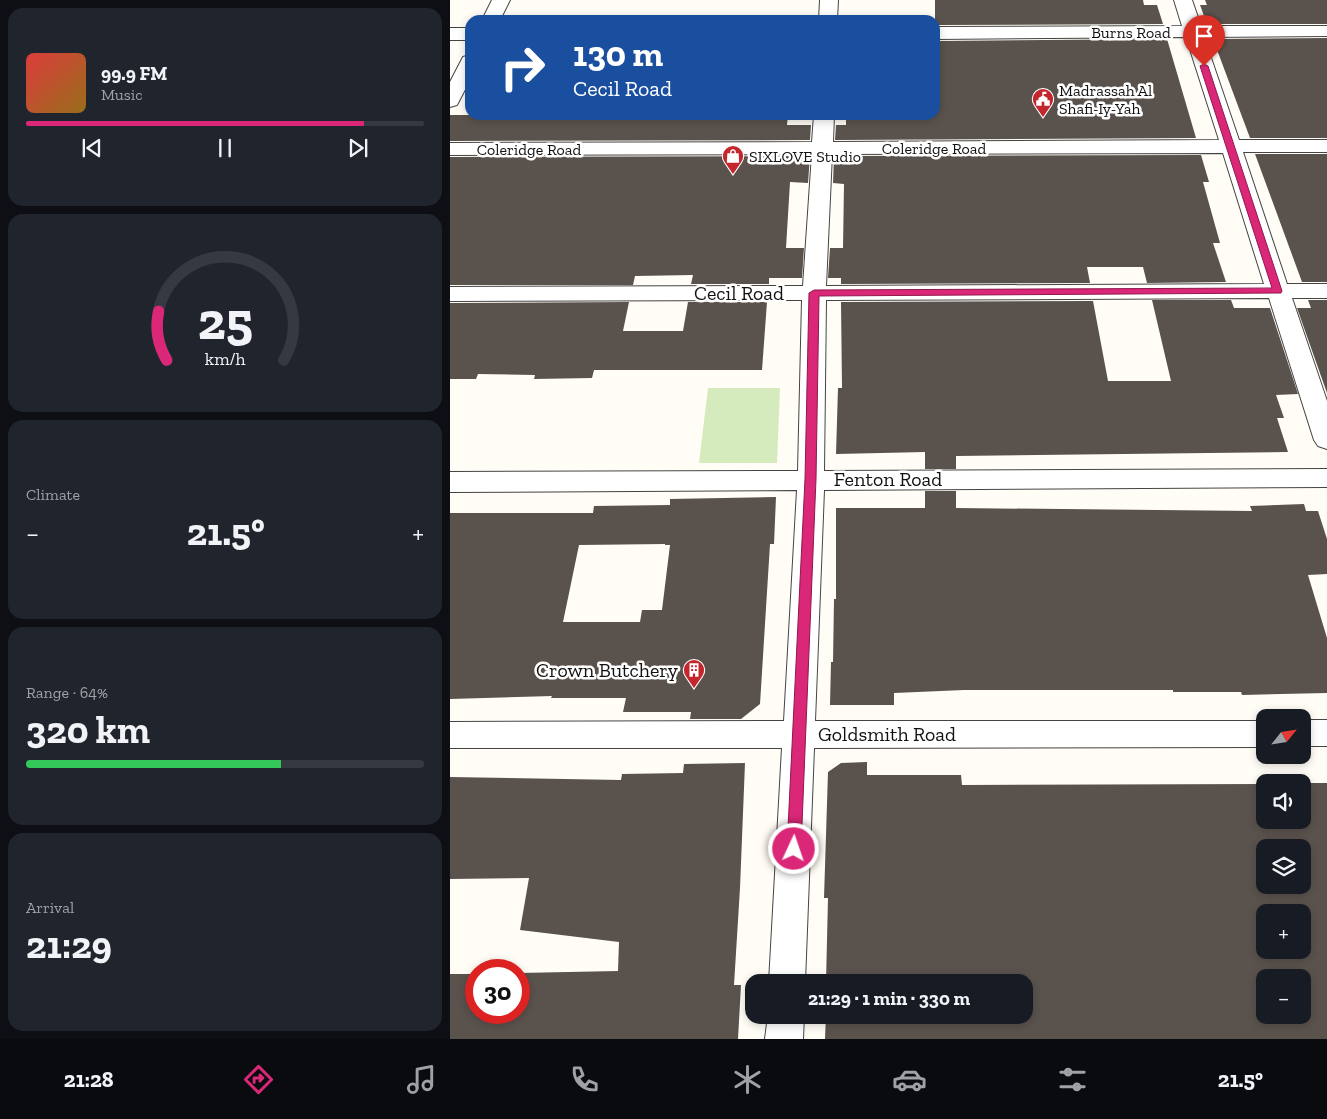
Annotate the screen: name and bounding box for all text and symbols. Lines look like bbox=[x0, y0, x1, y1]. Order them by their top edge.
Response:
pin bbox=[1183, 15, 1225, 66]
icon: arrive bbox=[1190, 22, 1218, 50]
street label: Burns Road bbox=[1091, 23, 1171, 42]
text: 130 m bbox=[573, 33, 663, 75]
icon: right bbox=[490, 35, 555, 100]
text: 99.9 FM bbox=[101, 62, 167, 85]
text: Cecil Road bbox=[573, 75, 672, 102]
place label: Madrassah Al Shafi-Iy-Yah bbox=[1059, 81, 1152, 118]
text: Music bbox=[101, 85, 143, 104]
public building icon: Madrassah Al Shafi-Iy-Yah bbox=[1031, 87, 1055, 118]
icon: previous bbox=[78, 134, 106, 162]
icon: pause bbox=[211, 134, 239, 162]
icon: next bbox=[344, 134, 372, 162]
street label: Coleridge Road bbox=[882, 139, 987, 158]
street label: Coleridge Road bbox=[477, 140, 582, 159]
shop icon: SIXLOVE Studio bbox=[721, 144, 745, 175]
place label: SIXLOVE Studio bbox=[749, 147, 861, 166]
street label: Cecil Road bbox=[694, 281, 784, 305]
text: 25 bbox=[197, 290, 253, 352]
text: km/h bbox=[205, 348, 245, 370]
street label: Fenton Road bbox=[834, 467, 942, 491]
text: Climate bbox=[26, 485, 80, 504]
text: 21.5° bbox=[187, 509, 265, 555]
text: − bbox=[26, 517, 39, 550]
text: + bbox=[412, 517, 424, 550]
place label: Crown Butchery bbox=[536, 658, 679, 682]
building icon: Crown Butchery bbox=[682, 658, 706, 689]
text: Range · 64% bbox=[26, 683, 108, 702]
text: 320 km bbox=[26, 707, 150, 753]
north arrow bbox=[1256, 709, 1311, 764]
map controls bbox=[1256, 709, 1311, 1024]
street label: Goldsmith Road bbox=[818, 722, 956, 746]
button: sound bbox=[1256, 774, 1311, 829]
position arrow bbox=[767, 822, 819, 874]
button: layers bbox=[1256, 839, 1311, 894]
text: Arrival bbox=[26, 898, 74, 917]
button: + bbox=[1256, 904, 1311, 959]
text: 21:29 bbox=[26, 922, 112, 968]
speed limit sign: 30 bbox=[465, 959, 530, 1024]
button: − bbox=[1256, 969, 1311, 1024]
text: 21:29 · 1 min · 330 m bbox=[808, 987, 970, 1010]
icon: directions bbox=[241, 1062, 276, 1097]
icon: music bbox=[404, 1062, 439, 1097]
icon: phone bbox=[567, 1062, 602, 1097]
icon: climate bbox=[730, 1062, 765, 1097]
icon: car bbox=[892, 1062, 927, 1097]
icon: filters bbox=[1055, 1062, 1090, 1097]
text: 21:28 bbox=[64, 1066, 114, 1093]
text: 21.5° bbox=[1218, 1066, 1263, 1093]

